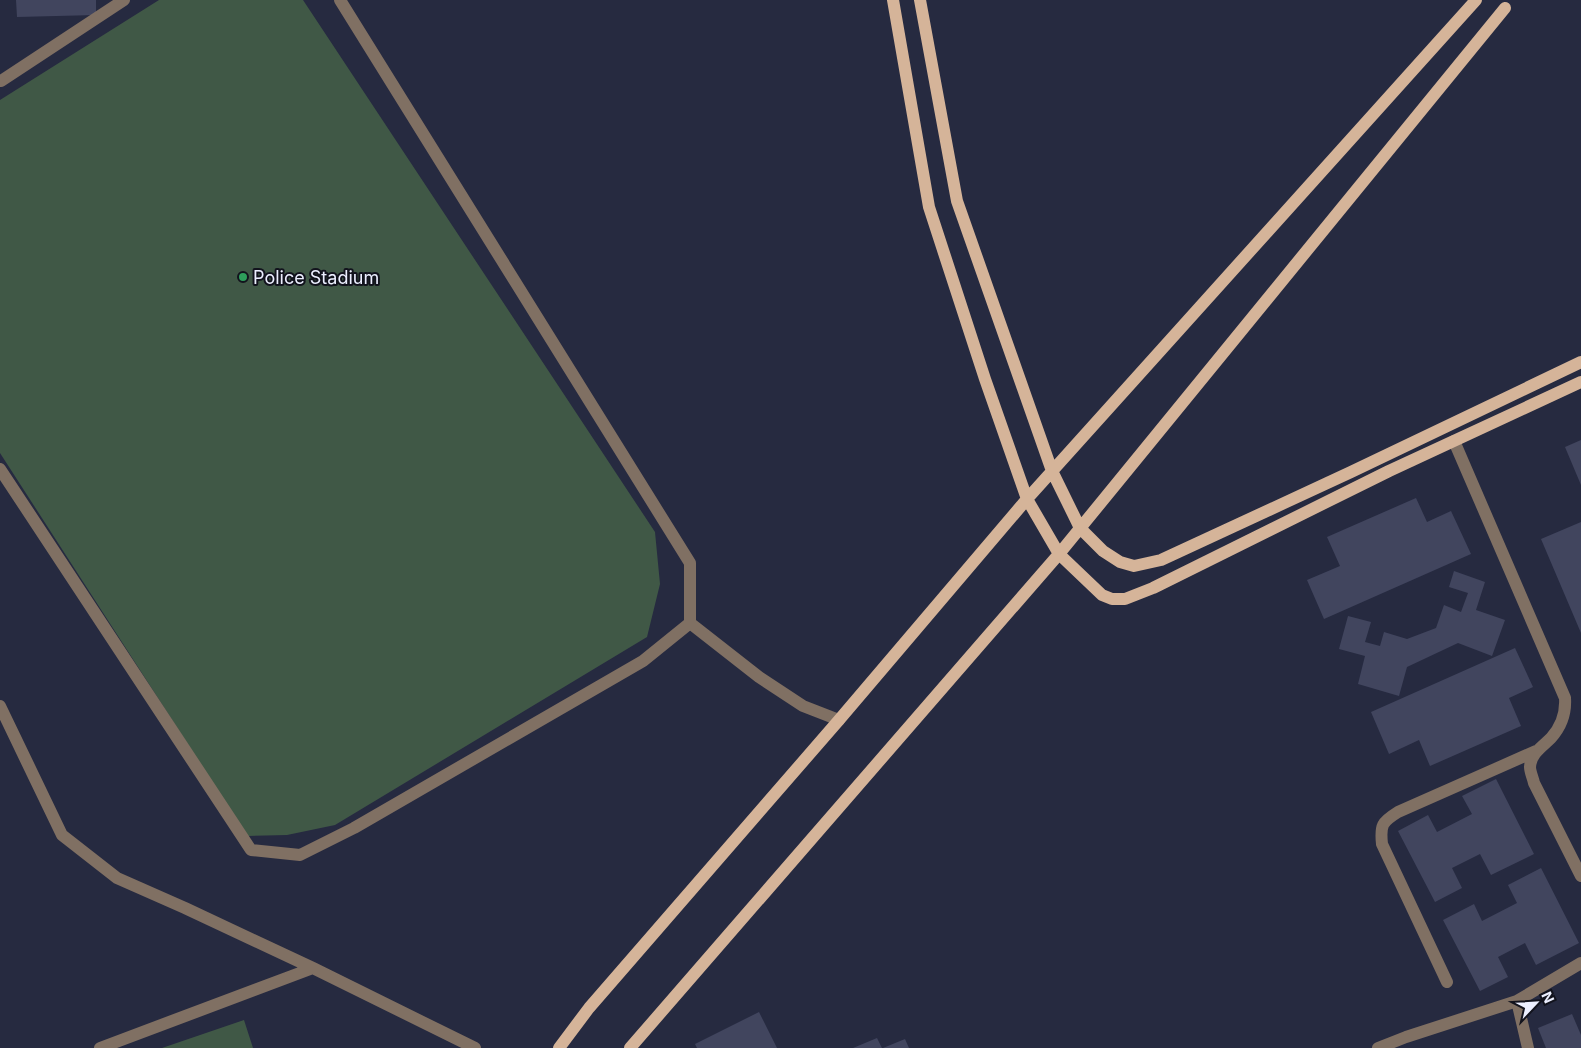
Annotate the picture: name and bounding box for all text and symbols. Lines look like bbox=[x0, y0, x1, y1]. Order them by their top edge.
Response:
place label: Police Stadium bbox=[253, 267, 379, 288]
marker: Police Stadium bbox=[237, 271, 249, 283]
north arrow bbox=[1511, 978, 1561, 1028]
text: N bbox=[1538, 989, 1558, 1006]

